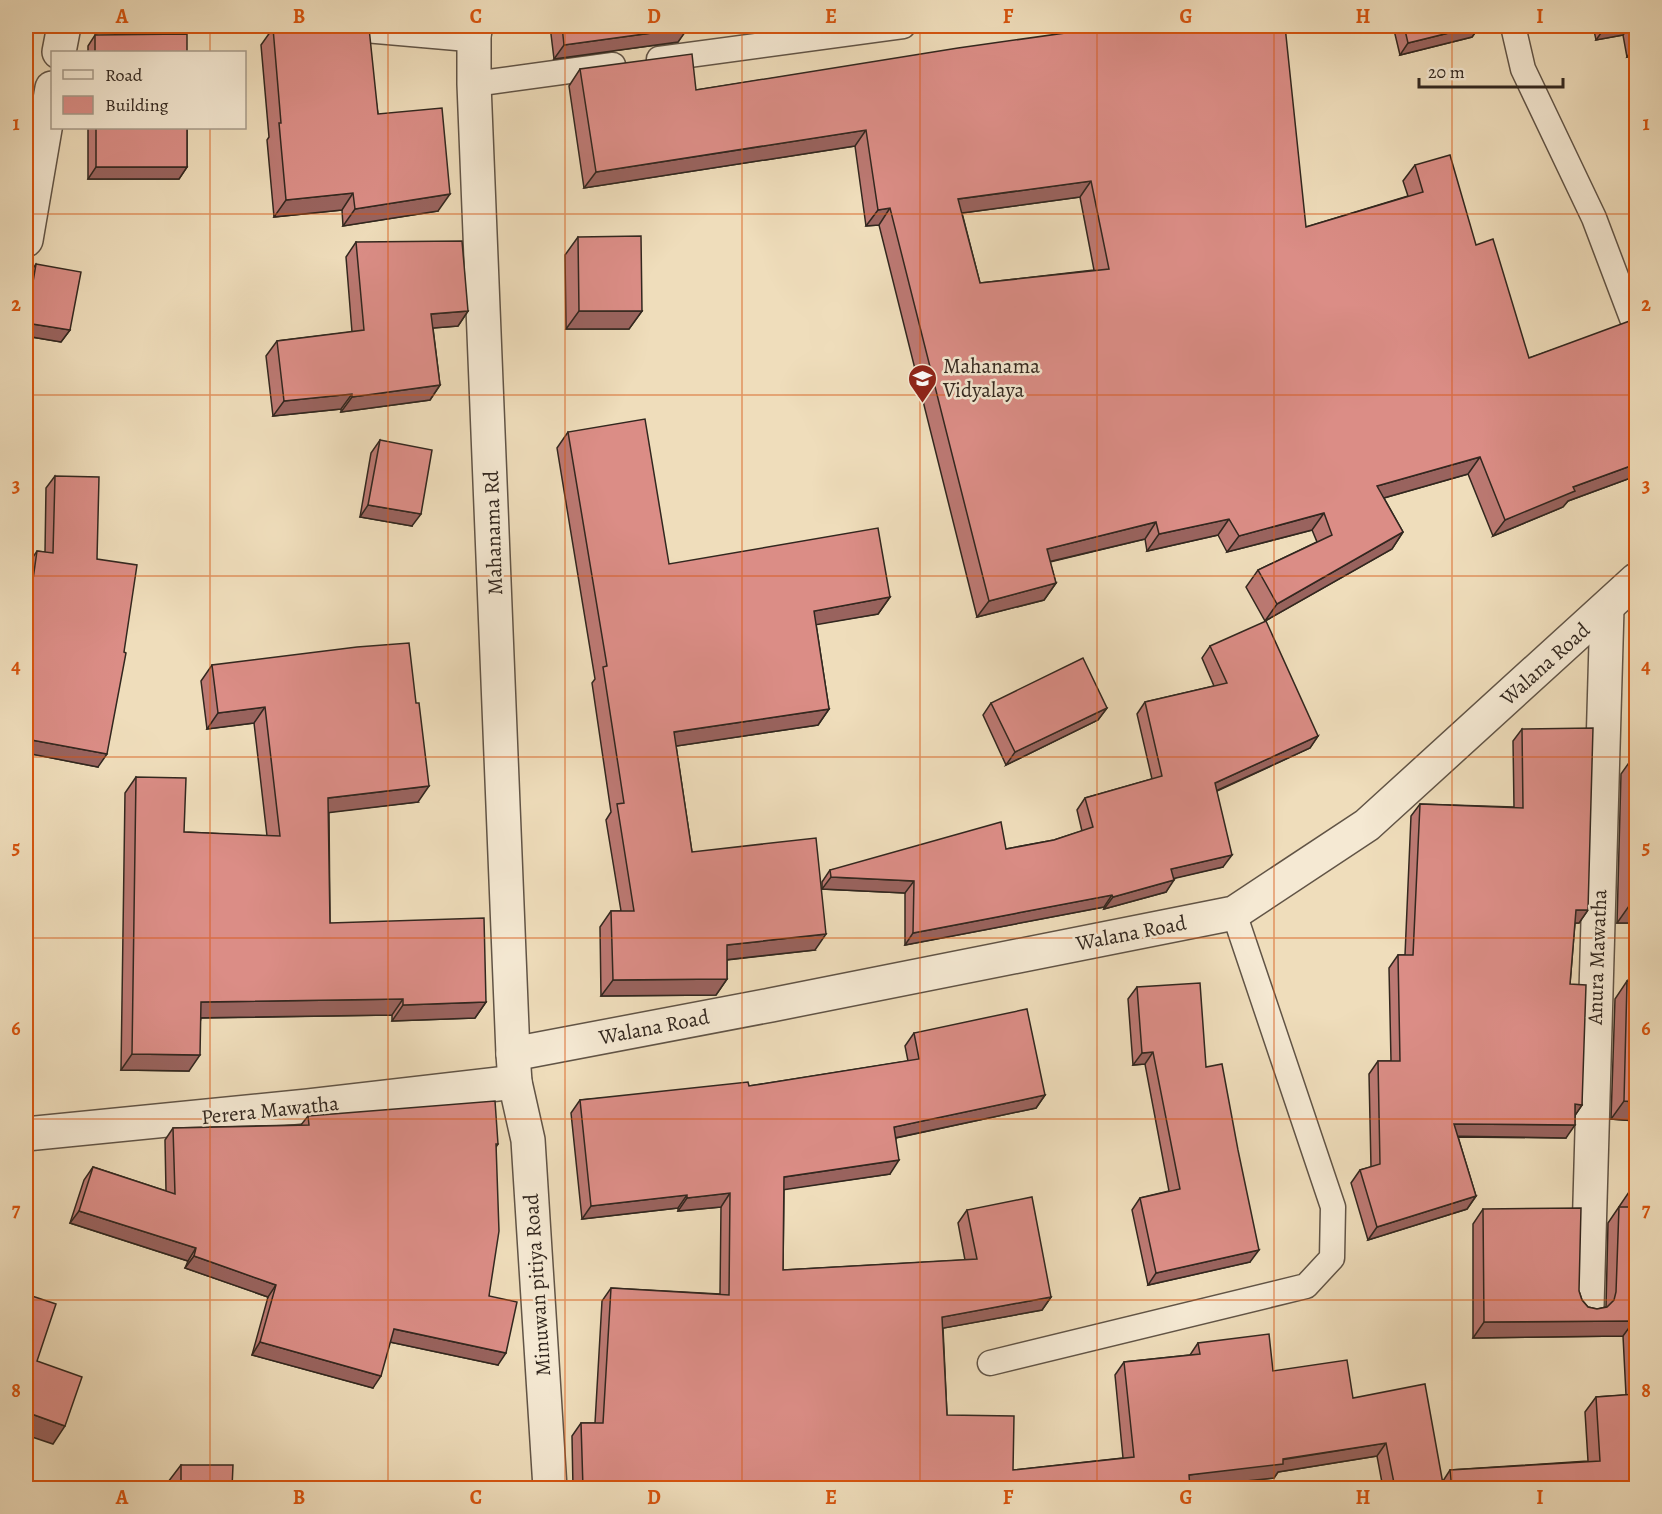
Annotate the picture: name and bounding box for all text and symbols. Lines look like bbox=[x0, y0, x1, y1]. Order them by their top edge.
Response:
text: A bbox=[115, 3, 129, 30]
text: B bbox=[293, 3, 305, 30]
text: C bbox=[470, 3, 482, 30]
text: D bbox=[647, 3, 661, 30]
text: E bbox=[825, 3, 837, 30]
text: F bbox=[1003, 3, 1014, 30]
text: G bbox=[1179, 3, 1193, 30]
text: H bbox=[1356, 3, 1371, 30]
text: I bbox=[1536, 3, 1544, 30]
legend bbox=[51, 51, 246, 129]
scale bar bbox=[1419, 51, 1563, 89]
text: 20 m bbox=[1428, 60, 1465, 84]
text: Road bbox=[105, 63, 143, 87]
text: Building bbox=[105, 93, 169, 117]
text: 1 bbox=[12, 110, 20, 137]
text: 1 bbox=[1642, 110, 1650, 137]
text: 2 bbox=[11, 291, 21, 318]
text: 2 bbox=[1641, 291, 1651, 318]
place label: Mahanama Vidyalaya bbox=[942, 352, 1040, 404]
school or university icon: Mahanama Vidyalaya bbox=[906, 362, 938, 404]
street label: Mahanama Rd bbox=[477, 470, 509, 596]
text: 3 bbox=[12, 472, 20, 499]
text: 3 bbox=[1642, 472, 1650, 499]
street label: Walana Road bbox=[1493, 616, 1596, 712]
text: 4 bbox=[11, 653, 21, 680]
text: 4 bbox=[1641, 653, 1651, 680]
text: 5 bbox=[12, 834, 20, 861]
text: 5 bbox=[1642, 834, 1650, 861]
street label: Anura Mawatha bbox=[1581, 889, 1613, 1026]
street label: Walana Road bbox=[1072, 908, 1189, 958]
street label: Walana Road bbox=[595, 1002, 712, 1052]
text: 6 bbox=[11, 1015, 21, 1042]
text: 6 bbox=[1641, 1015, 1651, 1042]
street label: Perera Mawatha bbox=[200, 1089, 340, 1131]
street label: Minuwan pitiya Road bbox=[517, 1192, 557, 1377]
text: 7 bbox=[12, 1196, 21, 1223]
text: 7 bbox=[1642, 1196, 1651, 1223]
text: 8 bbox=[11, 1377, 21, 1404]
text: 8 bbox=[1641, 1377, 1651, 1404]
text: A bbox=[115, 1484, 129, 1511]
text: B bbox=[293, 1484, 305, 1511]
text: C bbox=[470, 1484, 482, 1511]
text: D bbox=[647, 1484, 661, 1511]
text: E bbox=[825, 1484, 837, 1511]
text: F bbox=[1003, 1484, 1014, 1511]
text: G bbox=[1179, 1484, 1193, 1511]
text: H bbox=[1356, 1484, 1371, 1511]
text: I bbox=[1536, 1484, 1544, 1511]

